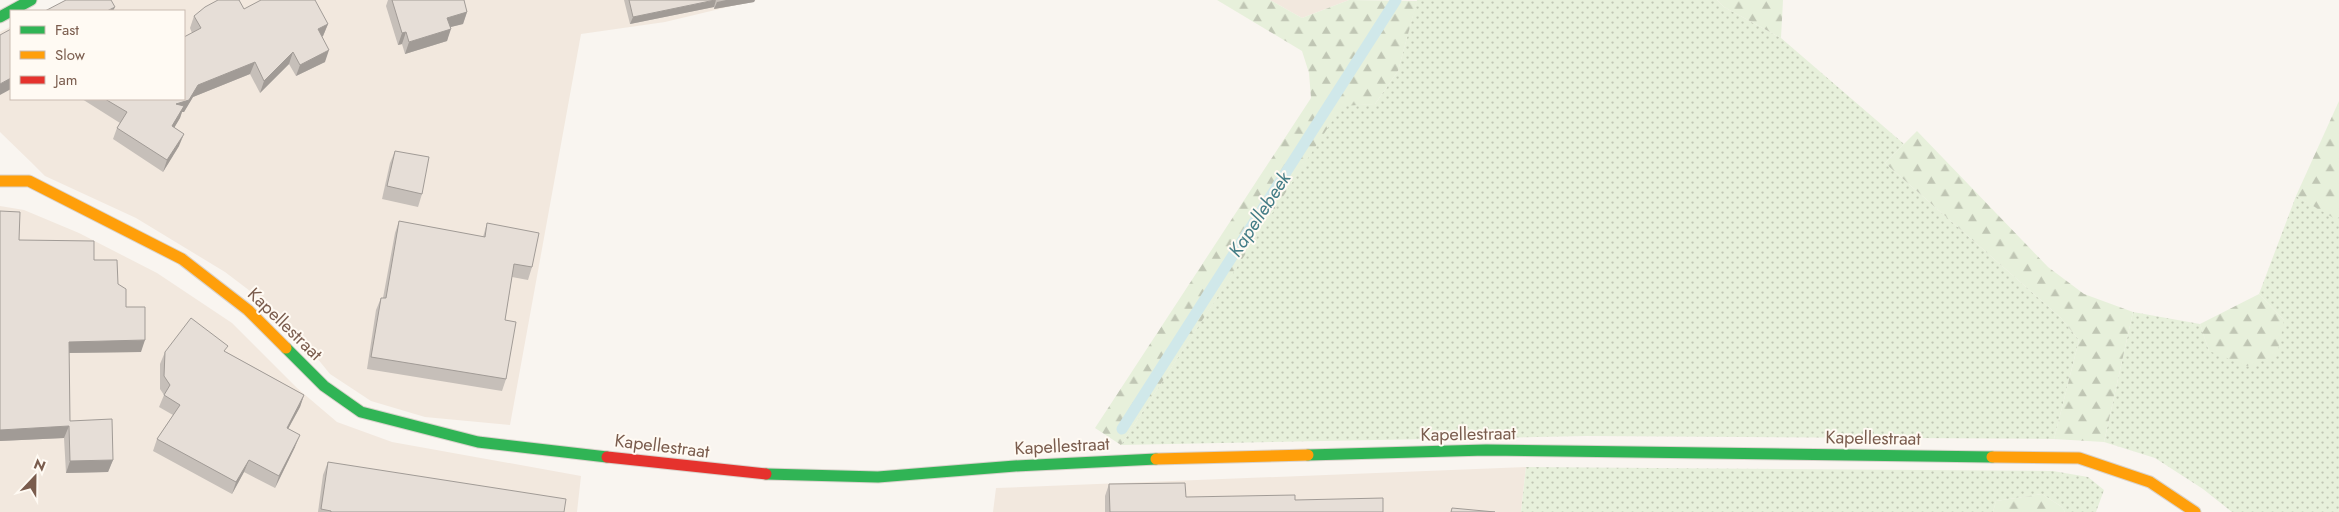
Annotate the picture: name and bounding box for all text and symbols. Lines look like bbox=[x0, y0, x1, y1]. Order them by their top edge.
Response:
legend bbox=[10, 10, 185, 100]
text: Fast bbox=[55, 19, 79, 41]
text: Slow bbox=[55, 44, 86, 66]
text: Jam bbox=[53, 69, 78, 91]
water label: Kapellebeek bbox=[1222, 166, 1298, 262]
street label: Kapellestraat bbox=[242, 282, 329, 367]
street label: Kapellestraat bbox=[1420, 420, 1517, 448]
street label: Kapellestraat bbox=[1825, 424, 1922, 452]
street label: Kapellestraat bbox=[613, 427, 712, 465]
street label: Kapellestraat bbox=[1014, 430, 1111, 461]
north arrow bbox=[10, 452, 60, 502]
text: N bbox=[31, 454, 49, 476]

